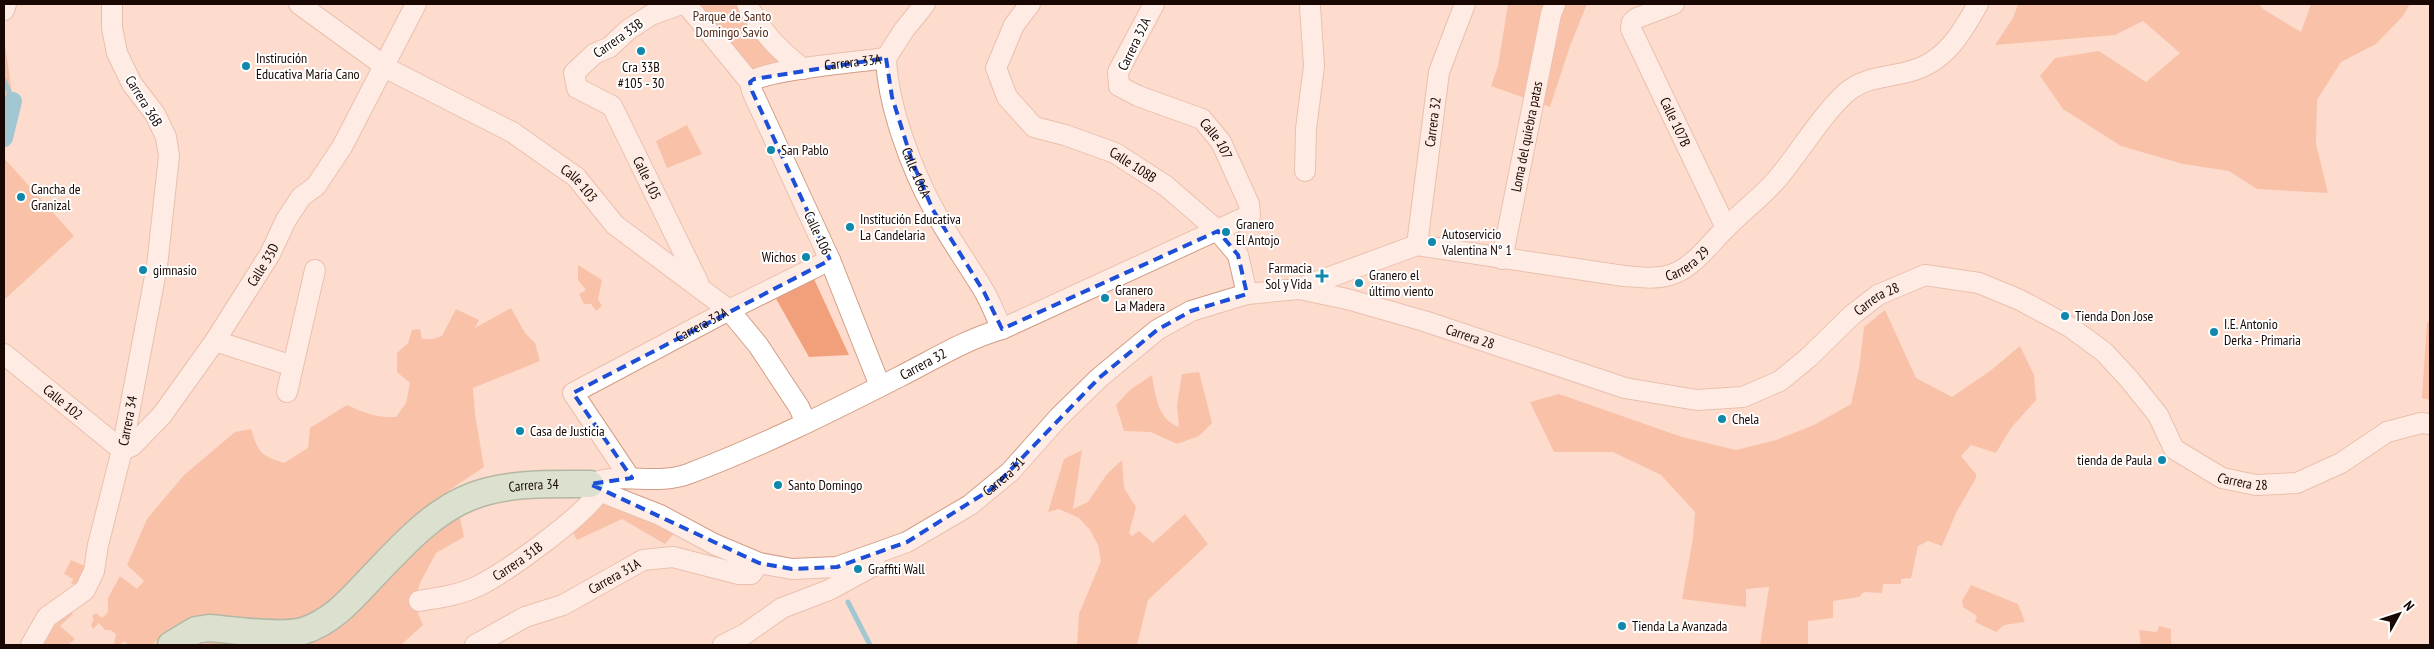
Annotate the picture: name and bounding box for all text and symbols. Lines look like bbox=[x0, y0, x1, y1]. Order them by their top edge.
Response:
park label: Parque de Santo Domingo Savio bbox=[693, 7, 771, 41]
street label: Carrera 33B bbox=[590, 14, 646, 62]
street label: Carrera 32A bbox=[1113, 14, 1155, 74]
marker: Cra 33B #105 - 30 bbox=[635, 45, 647, 57]
place label: Instirución Educativa María Cano bbox=[256, 49, 360, 83]
street label: Carrera 33A bbox=[823, 50, 883, 74]
place label: Cra 33B #105 - 30 bbox=[618, 58, 664, 92]
marker: Instirución Educativa María Cano bbox=[240, 60, 252, 72]
street label: Carrera 36B bbox=[121, 72, 167, 130]
street label: Loma del quiebra patas bbox=[1507, 79, 1546, 193]
street label: Calle 107B bbox=[1656, 94, 1695, 150]
street label: Carrera 32 bbox=[1421, 96, 1445, 148]
street label: Calle 107 bbox=[1196, 114, 1237, 162]
place label: San Pablo bbox=[781, 141, 829, 159]
street label: Calle 108B bbox=[1107, 143, 1160, 187]
marker: San Pablo bbox=[765, 144, 777, 156]
street label: Calle 106A bbox=[898, 145, 935, 201]
street label: Calle 105 bbox=[629, 153, 665, 203]
street label: Calle 103 bbox=[557, 160, 602, 206]
place label: Cancha de Granizal bbox=[31, 180, 81, 214]
marker: Cancha de Granizal bbox=[15, 191, 27, 203]
street label: Calle 106 bbox=[800, 208, 836, 258]
place label: Institución Educativa La Candelaria bbox=[860, 210, 961, 244]
place label: Granero El Antojo bbox=[1236, 215, 1279, 249]
marker: Institución Educativa La Candelaria bbox=[844, 221, 856, 233]
place label: Autoservicio Valentina N° 1 bbox=[1441, 225, 1512, 259]
marker: Granero El Antojo bbox=[1220, 226, 1232, 238]
marker: Autoservicio Valentina N° 1 bbox=[1426, 236, 1438, 248]
street label: Calle 33D bbox=[243, 240, 283, 290]
street label: Carrera 29 bbox=[1663, 242, 1713, 285]
place label: Wichos bbox=[762, 248, 796, 266]
marker: Wichos bbox=[800, 251, 812, 263]
place label: Farmacia Sol y Vida bbox=[1265, 259, 1312, 293]
place label: gimnasio bbox=[153, 261, 197, 279]
marker: gimnasio bbox=[137, 264, 149, 276]
place label: Granero el último viento bbox=[1369, 266, 1433, 300]
marker: Farmacia Sol y Vida bbox=[1316, 270, 1328, 282]
marker: Granero el último viento bbox=[1353, 277, 1365, 289]
street label: Carrera 28 bbox=[1850, 278, 1902, 319]
place label: Granero La Madera bbox=[1115, 281, 1165, 315]
marker: Granero La Madera bbox=[1099, 292, 1111, 304]
street label: Carrera 32A bbox=[672, 303, 731, 346]
place label: Tienda Don Jose bbox=[2075, 307, 2154, 325]
marker: Tienda Don Jose bbox=[2059, 310, 2071, 322]
place label: I.E. Antonio Derka - Primaria bbox=[2224, 315, 2301, 349]
street label: Carrera 28 bbox=[1443, 320, 1497, 353]
marker: I.E. Antonio Derka - Primaria bbox=[2208, 326, 2220, 338]
street label: Carrera 32 bbox=[897, 344, 949, 384]
street label: Calle 102 bbox=[39, 380, 87, 423]
street label: Carrera 34 bbox=[114, 394, 141, 447]
place label: Chela bbox=[1732, 410, 1759, 428]
marker: Chela bbox=[1716, 413, 1728, 425]
place label: Casa de Justicia bbox=[530, 422, 605, 440]
marker: Casa de Justicia bbox=[514, 425, 526, 437]
place label: tienda de Paula bbox=[2077, 451, 2152, 469]
street label: Carrera 31 bbox=[979, 453, 1028, 500]
marker: tienda de Paula bbox=[2156, 454, 2168, 466]
street label: Carrera 28 bbox=[2214, 468, 2268, 494]
street label: Carrera 34 bbox=[507, 475, 560, 496]
place label: Santo Domingo bbox=[788, 476, 862, 494]
marker: Santo Domingo bbox=[772, 479, 784, 491]
street label: Carrera 31B bbox=[489, 538, 546, 585]
street label: Carrera 31A bbox=[585, 554, 644, 598]
place label: Graffiti Wall bbox=[868, 560, 925, 578]
marker: Graffiti Wall bbox=[852, 563, 864, 575]
north arrow bbox=[2374, 589, 2424, 639]
text: N bbox=[2400, 597, 2418, 614]
place label: Tienda La Avanzada bbox=[1632, 617, 1727, 635]
marker: Tienda La Avanzada bbox=[1616, 620, 1628, 632]

